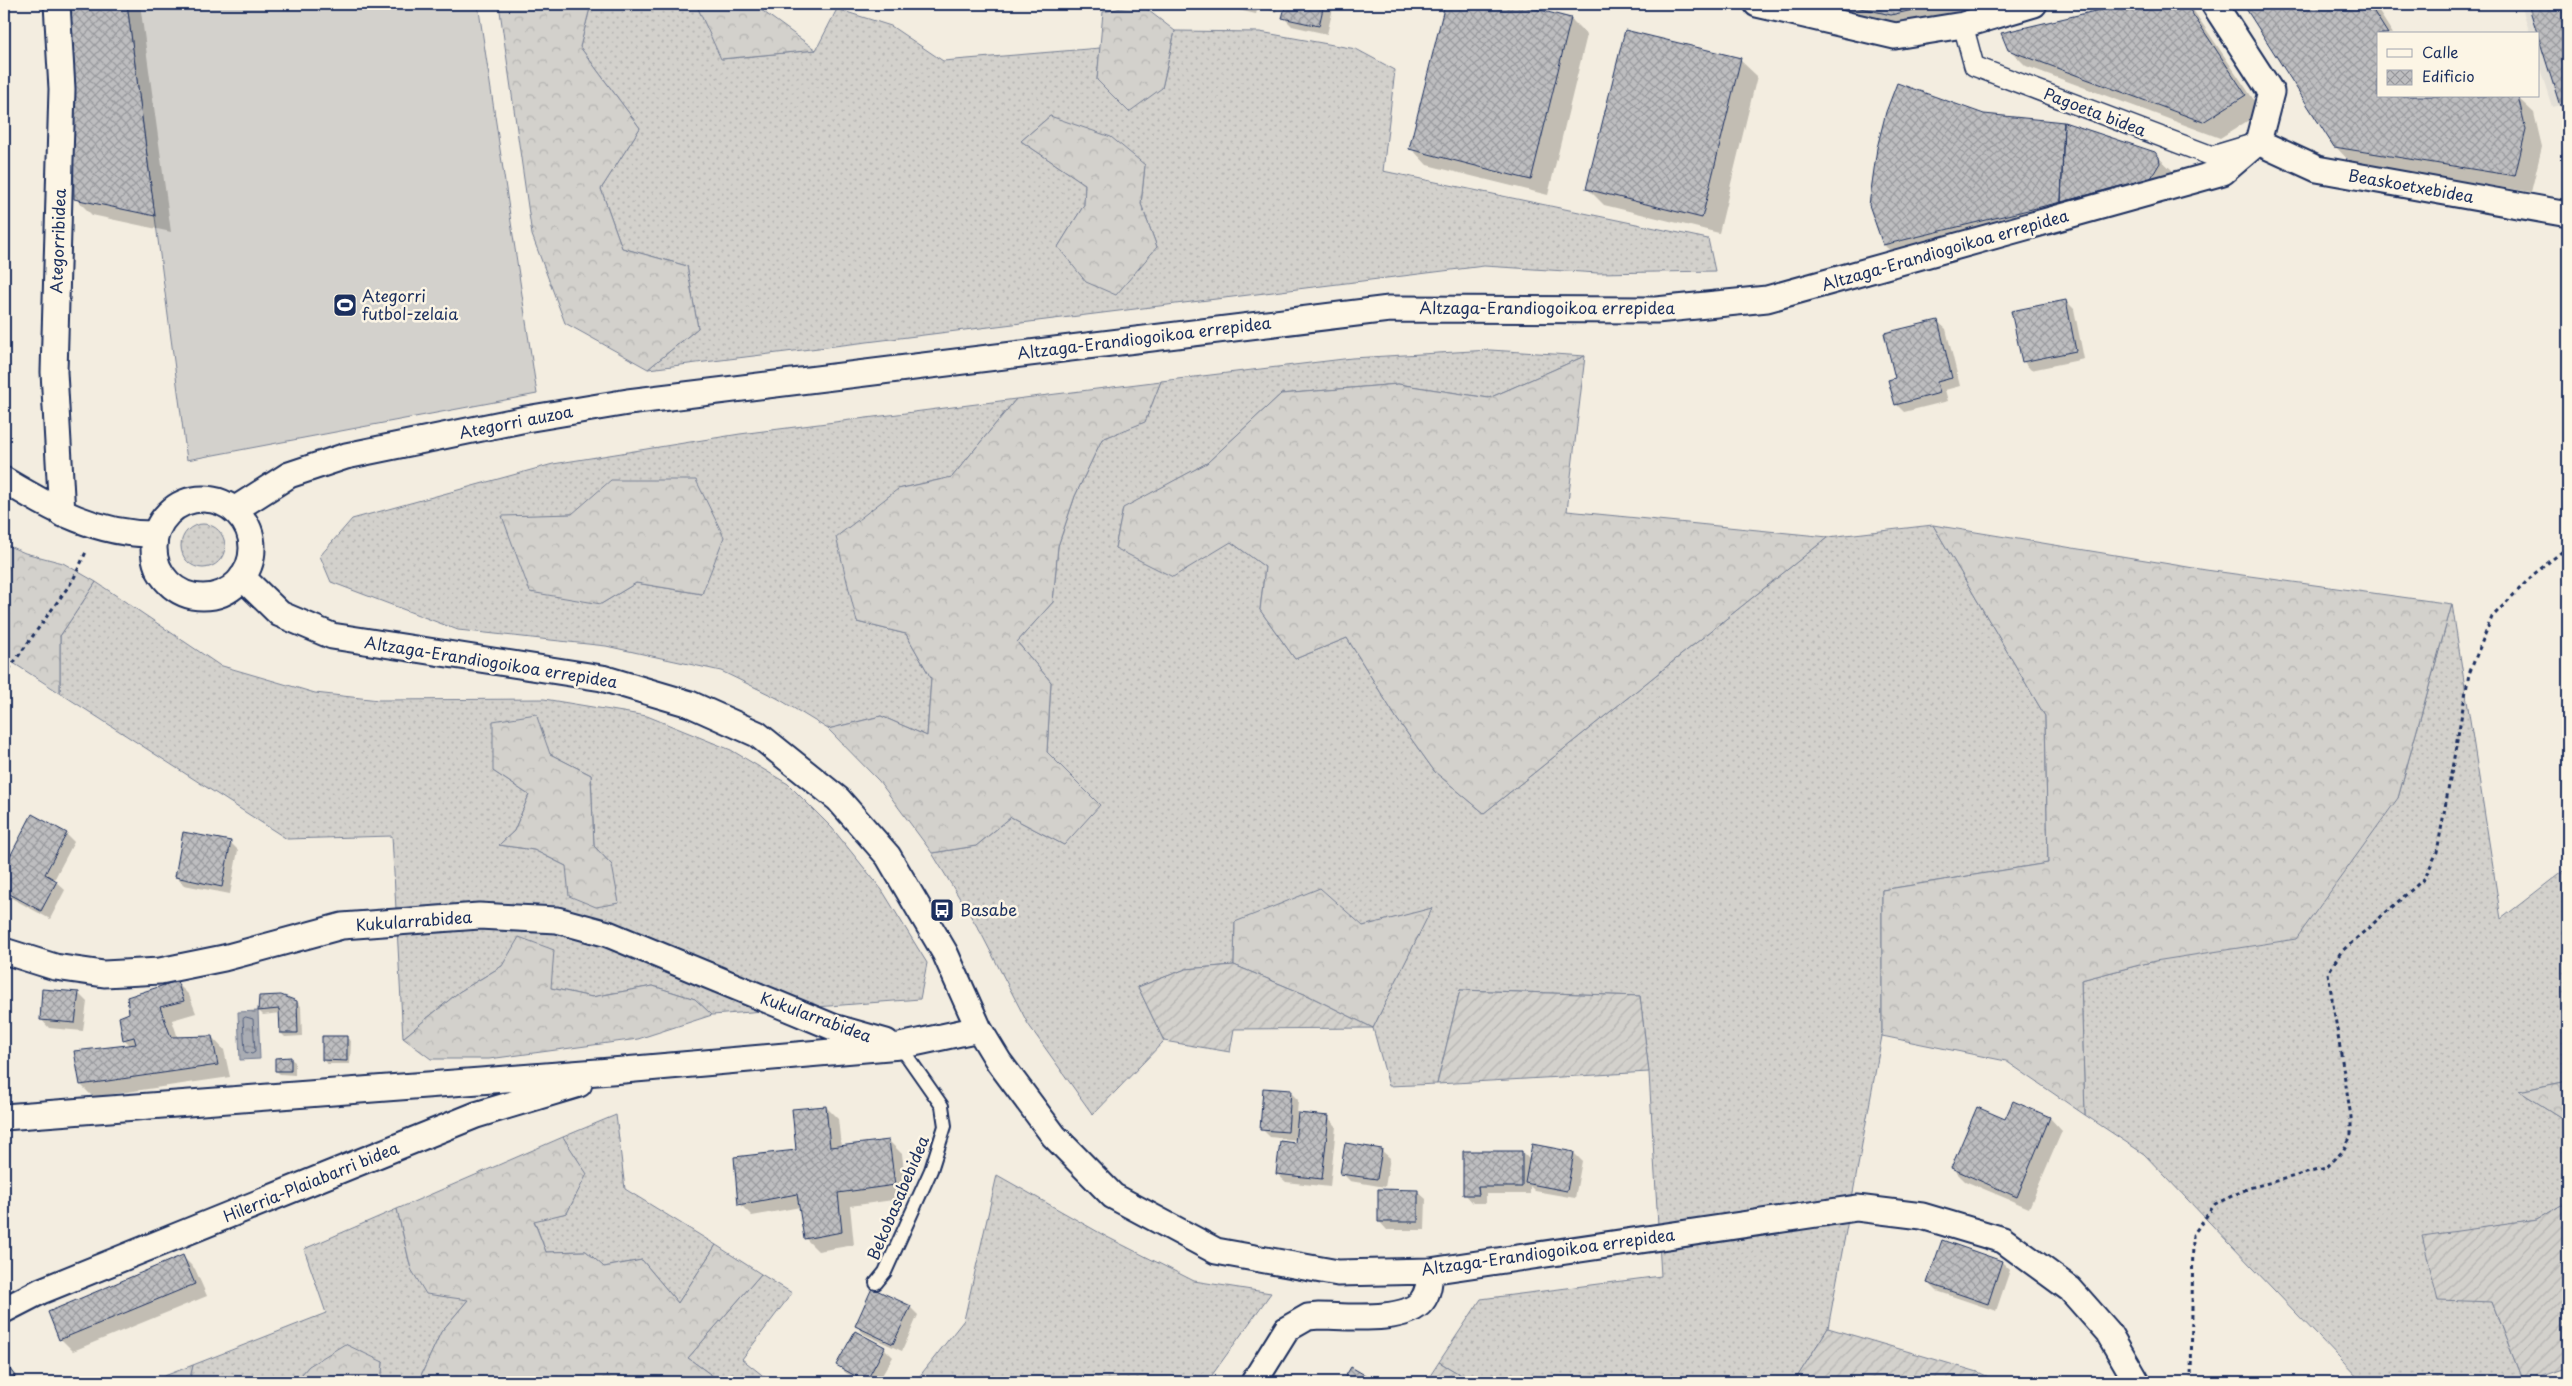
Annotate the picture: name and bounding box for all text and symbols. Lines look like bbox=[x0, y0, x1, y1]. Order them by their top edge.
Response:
legend bbox=[2377, 32, 2540, 98]
text: Calle bbox=[2422, 40, 2459, 63]
text: Edificio bbox=[2422, 64, 2475, 87]
street label: Pagoeta bidea bbox=[2041, 81, 2150, 142]
street label: Beaskoetxebidea bbox=[2346, 162, 2476, 208]
street label: Ategorribidea bbox=[43, 188, 71, 294]
street label: Altzaga-Erandiogoikoa errepidea bbox=[1819, 202, 2071, 296]
place label: Ategorri futbol-zelaia bbox=[362, 283, 458, 325]
sports icon: Ategorri futbol-zelaia bbox=[332, 292, 358, 318]
street label: Altzaga-Erandiogoikoa errepidea bbox=[1419, 295, 1675, 319]
street label: Altzaga-Erandiogoikoa errepidea bbox=[1016, 309, 1273, 364]
street label: Ategorri auzoa bbox=[457, 398, 575, 444]
street label: Altzaga-Erandiogoikoa errepidea bbox=[363, 629, 620, 693]
bus stop icon: Basabe bbox=[929, 897, 955, 923]
place label: Basabe bbox=[960, 897, 1017, 921]
street label: Kukularrabidea bbox=[355, 904, 473, 936]
street label: Kukularrabidea bbox=[757, 985, 875, 1047]
street label: Bekobasabebidea bbox=[860, 1132, 934, 1264]
street label: Hilerria-Plaiabarri bidea bbox=[219, 1135, 402, 1227]
street label: Altzaga-Erandiogoikoa errepidea bbox=[1420, 1221, 1676, 1281]

